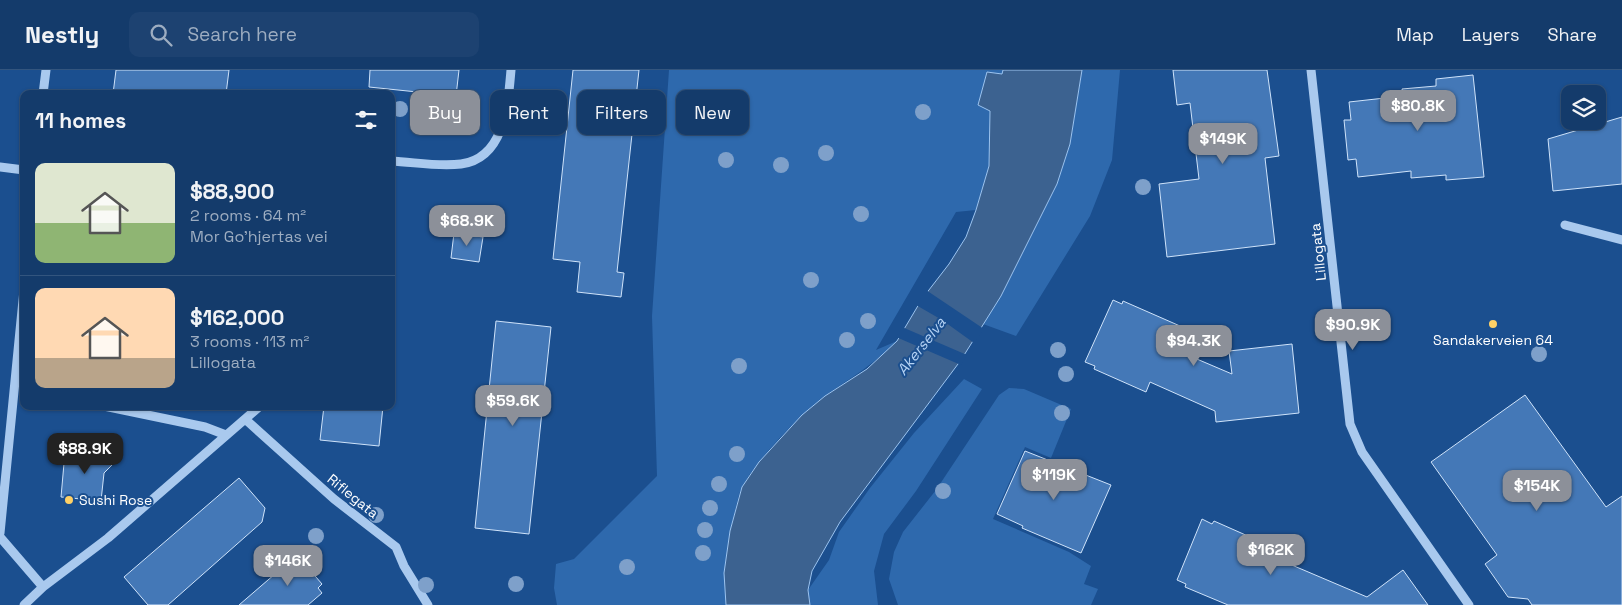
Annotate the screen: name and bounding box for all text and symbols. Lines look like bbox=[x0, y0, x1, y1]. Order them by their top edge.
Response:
search box bbox=[129, 12, 479, 57]
text: Nestly bbox=[25, 19, 99, 50]
icon: search bbox=[147, 21, 175, 49]
text: Search here bbox=[187, 22, 297, 47]
text: Map bbox=[1396, 23, 1434, 46]
text: Layers bbox=[1462, 23, 1519, 46]
text: Share bbox=[1547, 23, 1597, 46]
map controls bbox=[1561, 85, 1606, 130]
button: layers bbox=[1561, 85, 1606, 130]
chip: Buy bbox=[410, 90, 480, 135]
chip: Rent bbox=[490, 90, 567, 135]
chip: Filters bbox=[577, 90, 666, 135]
chip: New bbox=[676, 90, 749, 135]
pin: $80.8K bbox=[1377, 90, 1459, 132]
text: $80.8K bbox=[1391, 95, 1445, 116]
icon: filters bbox=[352, 106, 380, 134]
text: 11 homes bbox=[35, 107, 126, 134]
pin: $149K bbox=[1188, 122, 1258, 165]
text: $149K bbox=[1199, 128, 1247, 149]
text: $88,900 bbox=[190, 178, 274, 205]
icon: home bbox=[75, 183, 135, 243]
pin: $68.9K bbox=[426, 204, 508, 247]
text: 2 rooms · 64 m² bbox=[190, 205, 306, 226]
text: $68.9K bbox=[440, 210, 494, 231]
street label: Lillogata bbox=[1306, 222, 1330, 282]
text: Mor Go’hjertas vei bbox=[190, 226, 328, 247]
text: $162,000 bbox=[190, 304, 284, 331]
icon: home bbox=[75, 308, 135, 368]
pin: $90.9K bbox=[1312, 308, 1394, 351]
water label: Akerselva bbox=[892, 313, 950, 379]
text: $90.9K bbox=[1326, 314, 1380, 335]
marker: Sandakerveien 64 bbox=[1487, 318, 1499, 330]
pin: $94.3K bbox=[1153, 324, 1235, 367]
text: $94.3K bbox=[1167, 330, 1221, 351]
text: 3 rooms · 113 m² bbox=[190, 331, 309, 352]
place label: Sandakerveien 64 bbox=[1433, 331, 1553, 349]
text: Lillogata bbox=[190, 352, 256, 373]
pin: $59.6K bbox=[472, 384, 554, 427]
text: $59.6K bbox=[486, 390, 540, 411]
pin: $88.9K bbox=[44, 432, 126, 475]
text: $88.9K bbox=[58, 438, 112, 459]
pin: $119K bbox=[1019, 458, 1089, 501]
text: $119K bbox=[1032, 464, 1076, 485]
street label: Riflegata bbox=[324, 470, 382, 522]
pin: $154K bbox=[1502, 470, 1572, 512]
text: $154K bbox=[1514, 475, 1560, 496]
place label: Sushi Rose bbox=[79, 491, 152, 509]
marker: Sushi Rose bbox=[63, 494, 75, 506]
pin: $162K bbox=[1236, 534, 1306, 576]
text: $162K bbox=[1248, 539, 1294, 560]
pin: $146K bbox=[253, 544, 323, 587]
text: $146K bbox=[264, 550, 312, 571]

